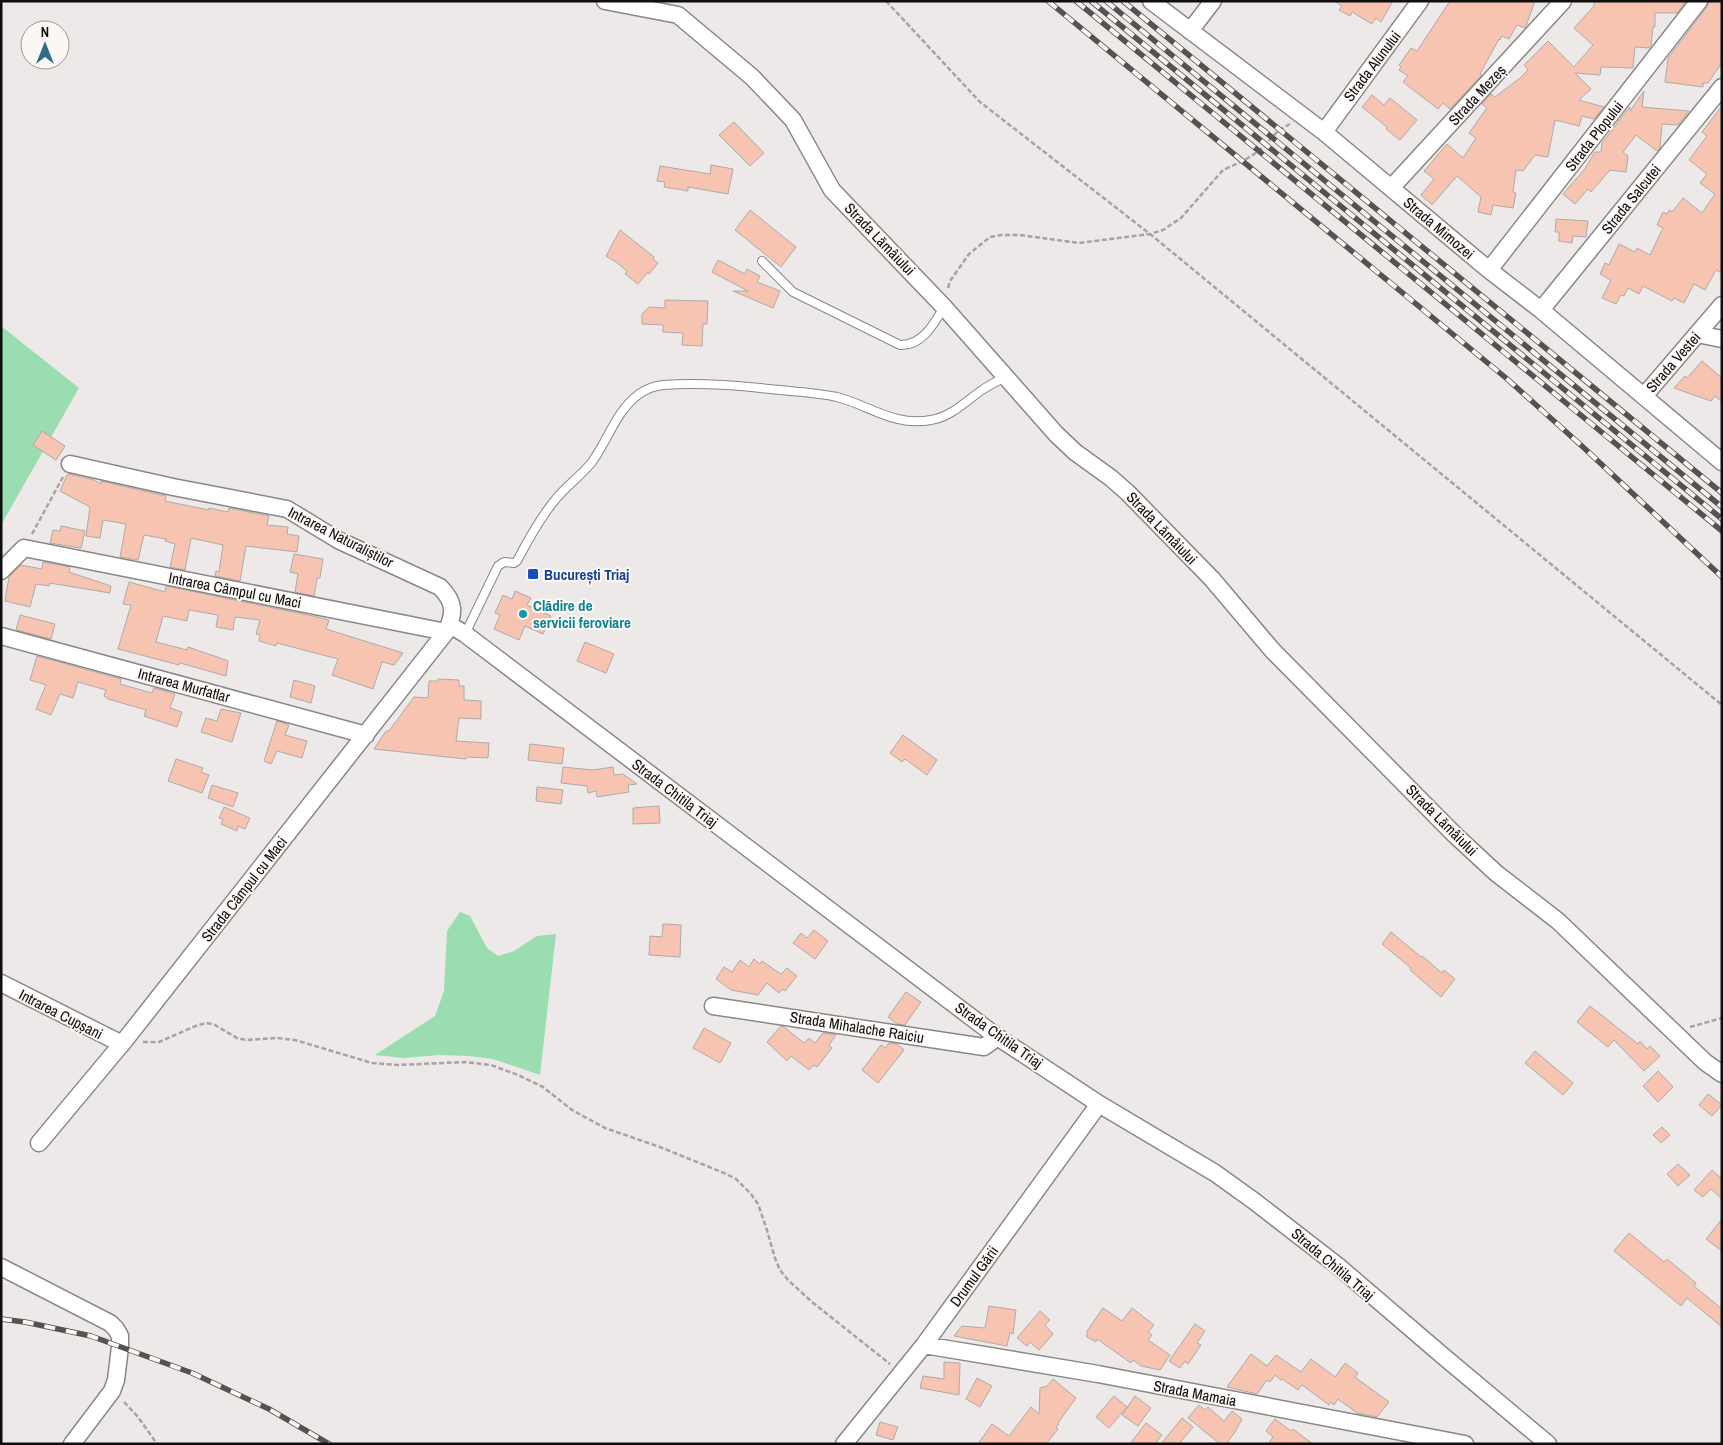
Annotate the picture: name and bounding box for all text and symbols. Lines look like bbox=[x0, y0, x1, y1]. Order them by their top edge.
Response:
north arrow bbox=[20, 20, 70, 70]
text: N bbox=[41, 23, 49, 41]
street label: Strada Alunului bbox=[1339, 26, 1405, 106]
street label: Strada Mezeș bbox=[1443, 60, 1511, 130]
street label: Strada Plopului bbox=[1560, 96, 1628, 176]
street label: Strada Salcutei bbox=[1596, 160, 1666, 238]
street label: Strada Mimozei bbox=[1399, 192, 1479, 264]
street label: Strada Lămâiului bbox=[840, 198, 920, 280]
street label: Strada Vestei bbox=[1641, 327, 1705, 397]
street label: Strada Lămâiului bbox=[1122, 487, 1202, 569]
street label: Intrarea Naturaliștilor bbox=[285, 501, 397, 573]
place label: București Triaj bbox=[544, 564, 629, 585]
street label: Intrarea Câmpul cu Maci bbox=[167, 567, 303, 613]
marker: București Triaj bbox=[526, 567, 540, 581]
place label: Clădire de servicii feroviare bbox=[533, 595, 631, 633]
marker: Clădire de servicii feroviare bbox=[517, 608, 529, 620]
street label: Intrarea Murfatlar bbox=[136, 663, 232, 707]
street label: Strada Chitila Triaj bbox=[628, 754, 722, 832]
street label: Strada Lămâiului bbox=[1401, 779, 1483, 861]
street label: Strada Câmpul cu Maci bbox=[196, 832, 292, 946]
street label: Intrarea Cupșani bbox=[15, 984, 107, 1044]
street label: Strada Chitila Triaj bbox=[951, 997, 1047, 1073]
street label: Strada Mihalache Raiciu bbox=[788, 1006, 926, 1048]
street label: Strada Chitila Triaj bbox=[1287, 1223, 1379, 1305]
street label: Drumul Gării bbox=[945, 1241, 1003, 1311]
street label: Strada Mamaia bbox=[1152, 1375, 1238, 1411]

